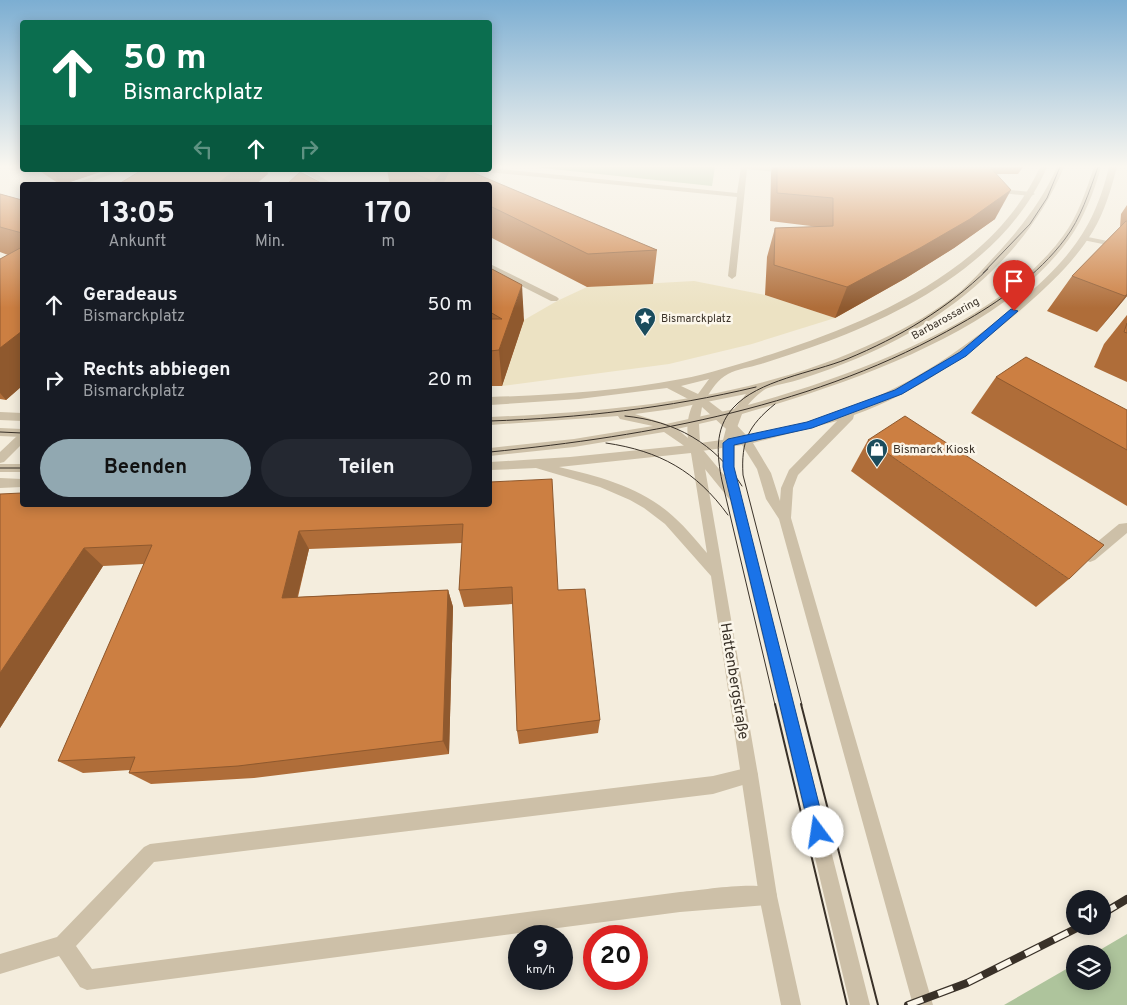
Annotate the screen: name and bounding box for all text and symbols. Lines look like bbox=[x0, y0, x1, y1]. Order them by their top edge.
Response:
text: 50 m bbox=[123, 37, 207, 81]
icon: ahead bbox=[40, 40, 105, 105]
text: Bismarckplatz bbox=[123, 80, 263, 107]
icon: left bbox=[189, 135, 217, 163]
icon: ahead bbox=[242, 135, 270, 163]
icon: right bbox=[295, 135, 323, 163]
text: 13:05 bbox=[100, 196, 175, 233]
text: 1 bbox=[264, 196, 276, 233]
text: 170 bbox=[364, 196, 412, 233]
text: Ankunft bbox=[109, 232, 166, 252]
text: Min. bbox=[255, 232, 285, 252]
text: m bbox=[382, 232, 395, 252]
pin bbox=[993, 260, 1035, 311]
icon: arrive bbox=[1000, 267, 1028, 295]
text: Geradeaus bbox=[83, 283, 178, 307]
icon: ahead bbox=[40, 291, 68, 319]
text: 50 m bbox=[427, 293, 472, 317]
street label: Barbarossaring bbox=[909, 294, 982, 343]
place icon: Bismarckplatz bbox=[633, 306, 657, 337]
text: Bismarckplatz bbox=[83, 307, 185, 327]
place label: Bismarckplatz bbox=[661, 312, 731, 326]
text: Rechts abbiegen bbox=[83, 358, 231, 382]
icon: right bbox=[40, 366, 68, 394]
text: 20 m bbox=[428, 368, 472, 392]
text: Bismarckplatz bbox=[83, 382, 185, 402]
shop icon: Bismarck Kiosk bbox=[865, 437, 889, 468]
button: Beenden bbox=[40, 439, 251, 497]
button: Teilen bbox=[261, 439, 472, 497]
place label: Bismarck Kiosk bbox=[893, 442, 975, 458]
street label: Hattenbergstraße bbox=[715, 622, 752, 741]
position arrow bbox=[791, 805, 843, 857]
map controls bbox=[1066, 890, 1111, 990]
button: sound bbox=[1066, 890, 1111, 935]
speed limit sign: 20 bbox=[583, 925, 648, 990]
text: 9 bbox=[533, 935, 548, 967]
button: layers bbox=[1066, 945, 1111, 990]
text: km/h bbox=[526, 962, 555, 978]

